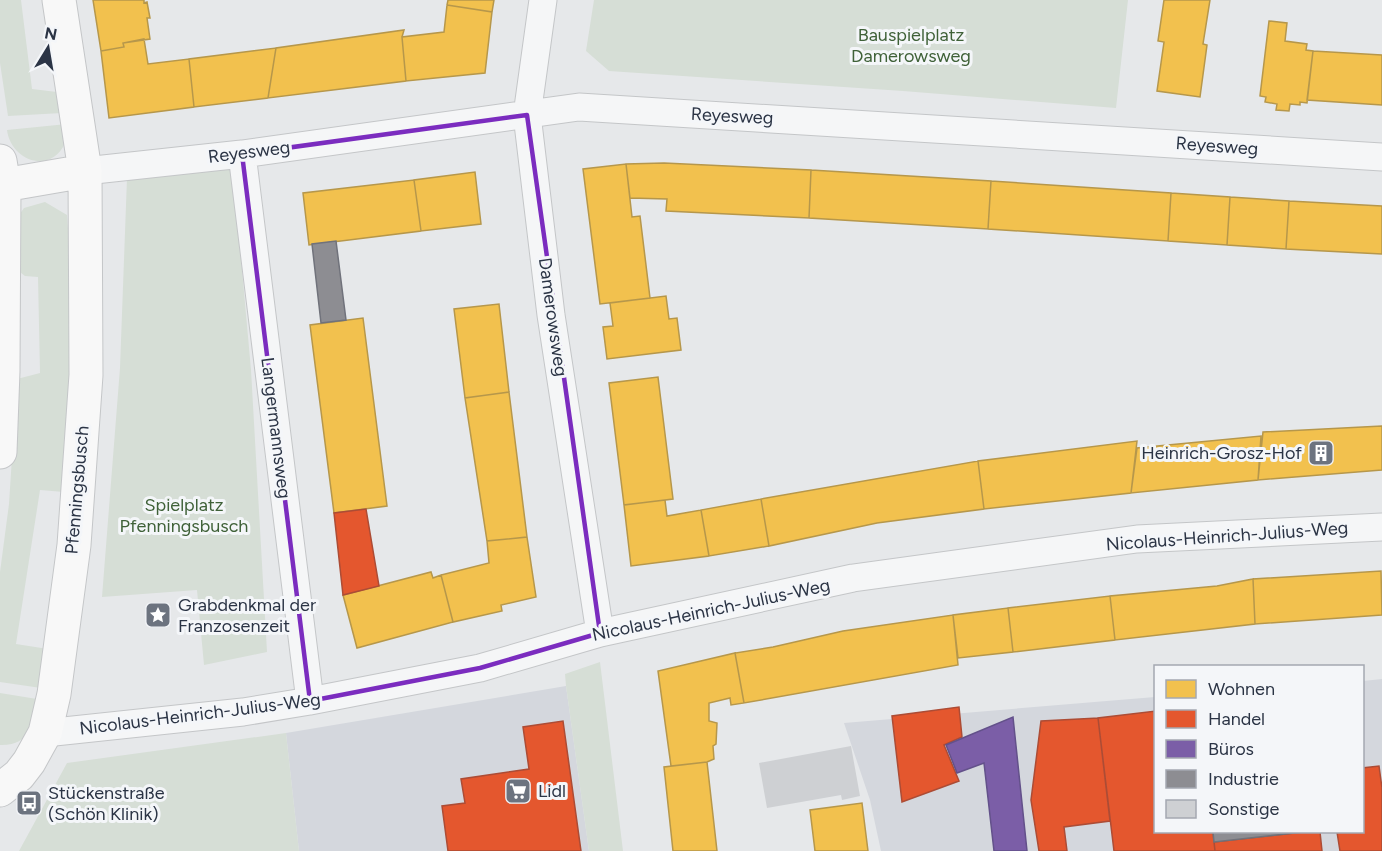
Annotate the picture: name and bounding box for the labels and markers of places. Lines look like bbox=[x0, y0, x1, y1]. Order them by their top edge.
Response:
building icon: Heinrich-Grosz-Hof bbox=[1306, 438, 1336, 468]
place label: Heinrich-Grosz-Hof bbox=[1141, 442, 1302, 464]
place label: Grabdenkmal der Franzosenzeit bbox=[178, 594, 316, 637]
place icon: Grabdenkmal der Franzosenzeit bbox=[143, 600, 173, 630]
supermarket icon: Lidl bbox=[503, 776, 533, 806]
place label: Lidl bbox=[538, 780, 566, 802]
place label: Stückenstraße (Schön Klinik) bbox=[48, 782, 165, 825]
bus stop icon: Stückenstraße (Schön Klinik) bbox=[14, 788, 44, 818]

